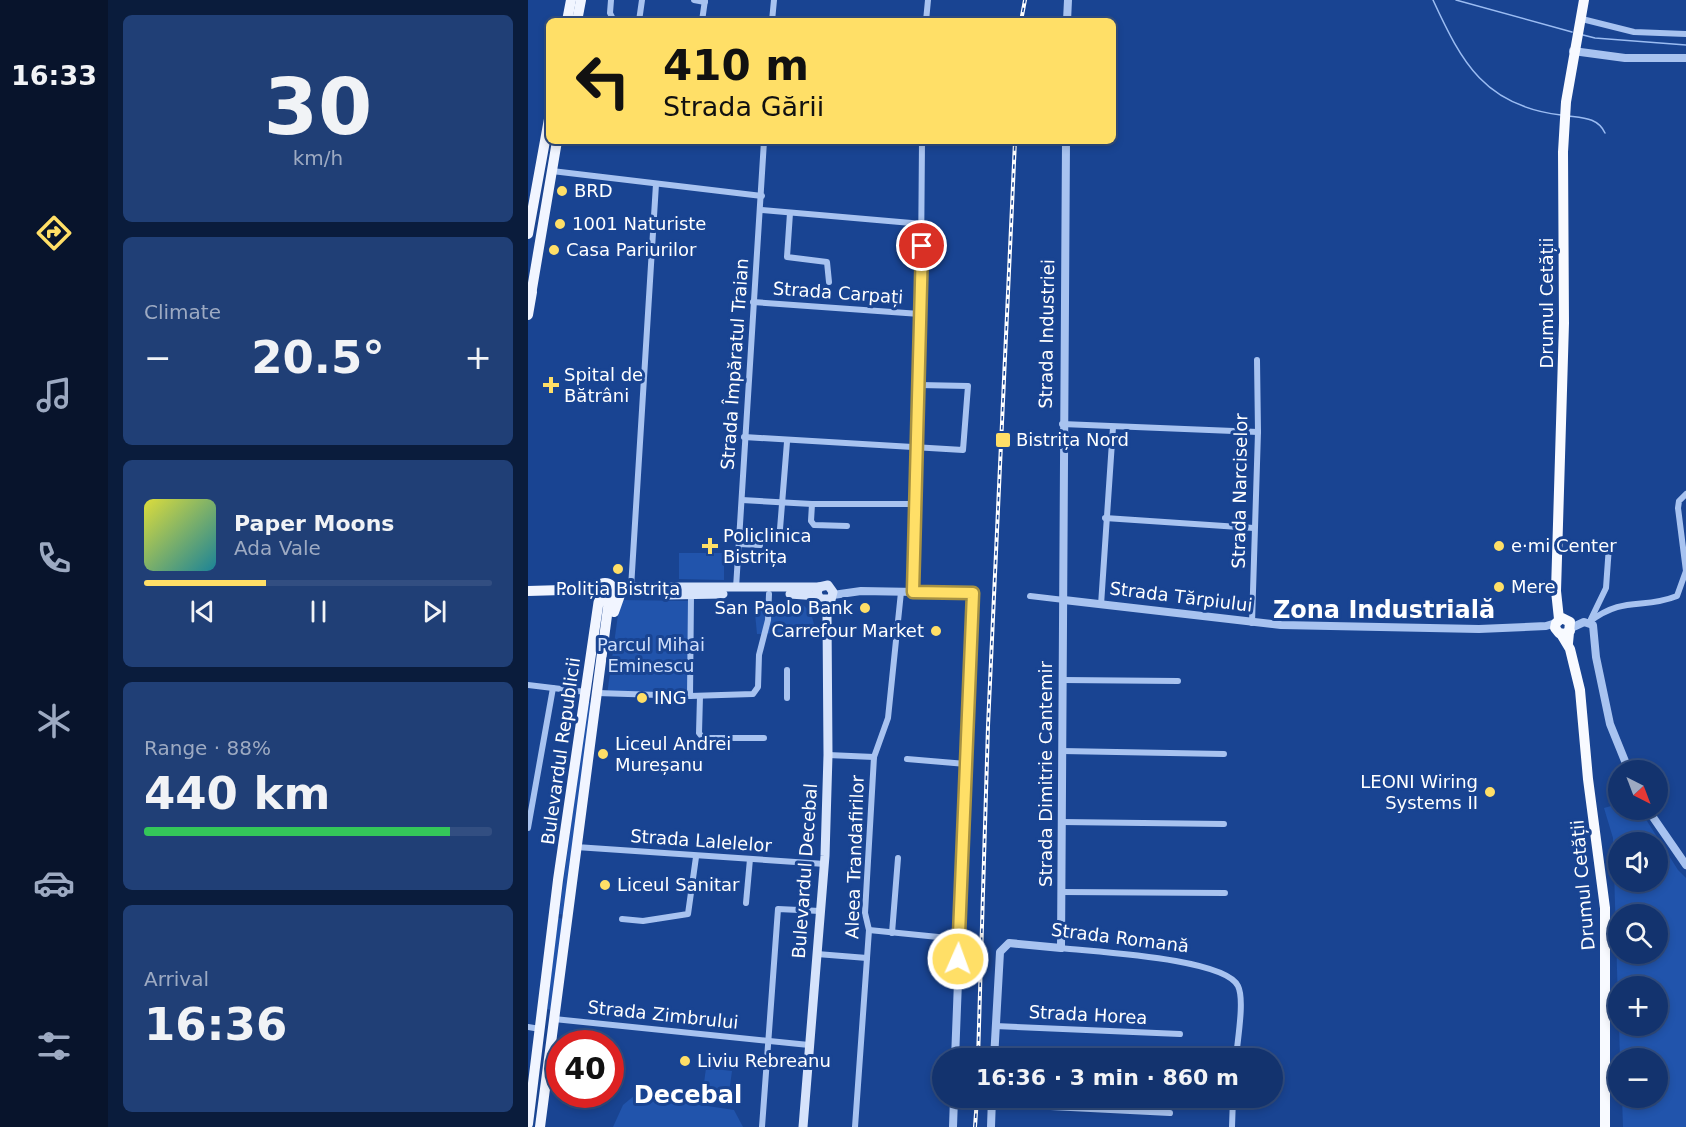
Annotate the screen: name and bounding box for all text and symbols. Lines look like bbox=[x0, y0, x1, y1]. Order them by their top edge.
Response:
text: 410 m bbox=[663, 41, 809, 90]
icon: left bbox=[564, 42, 642, 120]
text: 16:33 bbox=[11, 60, 97, 91]
text: 30 bbox=[264, 62, 372, 152]
text: Strada Gării bbox=[663, 91, 824, 122]
text: km/h bbox=[293, 146, 343, 170]
place label: BRD bbox=[574, 180, 613, 201]
marker: BRD bbox=[555, 184, 569, 198]
icon: directions bbox=[33, 212, 75, 254]
place label: 1001 Naturiste bbox=[572, 213, 706, 234]
marker: 1001 Naturiste bbox=[553, 217, 567, 231]
pin bbox=[896, 220, 947, 271]
icon: arrive bbox=[905, 229, 938, 262]
street label: Drumul Cetății bbox=[1536, 237, 1557, 369]
place label: Casa Pariurilor bbox=[566, 239, 697, 260]
marker: Casa Pariurilor bbox=[547, 243, 561, 257]
street label: Strada Împăratul Traian bbox=[717, 257, 752, 471]
street label: Strada Industriei bbox=[1035, 259, 1058, 409]
street label: Strada Carpați bbox=[772, 277, 904, 308]
text: Climate bbox=[144, 300, 221, 324]
text: 20.5° bbox=[251, 331, 385, 384]
text: − bbox=[144, 338, 172, 377]
text: + bbox=[464, 338, 492, 377]
place label: Spital de Bătrâni bbox=[564, 364, 643, 406]
icon: music bbox=[33, 374, 75, 416]
marker: Spital de Bătrâni bbox=[542, 376, 560, 394]
street label: Strada Narciselor bbox=[1228, 413, 1251, 569]
place label: Bistrița Nord bbox=[1016, 429, 1129, 450]
marker: Bistrița Nord bbox=[994, 431, 1012, 449]
text: Paper Moons bbox=[234, 511, 394, 536]
place label: Policlinica Bistrița bbox=[723, 525, 811, 567]
place label: e·mi Center bbox=[1511, 535, 1617, 556]
text: Ada Vale bbox=[234, 536, 321, 560]
icon: phone bbox=[33, 537, 75, 579]
marker: Policlinica Bistrița bbox=[701, 537, 719, 555]
marker: e·mi Center bbox=[1492, 539, 1506, 553]
marker: Poliția Bistrița bbox=[611, 562, 625, 576]
place label: Mere bbox=[1511, 576, 1556, 597]
street label: Strada Tărpiului bbox=[1108, 577, 1254, 616]
place label: Poliția Bistrița bbox=[556, 578, 680, 599]
marker: Mere bbox=[1492, 580, 1506, 594]
icon: previous bbox=[186, 595, 219, 628]
icon: pause bbox=[302, 595, 335, 628]
icon: next bbox=[418, 595, 451, 628]
district label: Zona Industrială bbox=[1273, 596, 1495, 624]
place label: San Paolo Bank bbox=[714, 597, 854, 618]
marker: San Paolo Bank bbox=[858, 601, 872, 615]
place label: Carrefour Market bbox=[771, 620, 924, 641]
marker: Carrefour Market bbox=[929, 624, 943, 638]
park label: Parcul Mihai Eminescu bbox=[597, 634, 705, 676]
street label: Bulevardul Republicii bbox=[537, 656, 584, 846]
street label: Strada Dimitrie Cantemir bbox=[1035, 660, 1056, 887]
place label: ING bbox=[654, 687, 687, 708]
marker: ING bbox=[635, 691, 649, 705]
icon: climate bbox=[33, 700, 75, 742]
place label: Liceul Andrei Mureșanu bbox=[615, 733, 731, 775]
text: Range · 88% bbox=[144, 736, 271, 760]
marker: Liceul Andrei Mureșanu bbox=[596, 747, 610, 761]
north arrow bbox=[1608, 760, 1668, 820]
map controls bbox=[1608, 760, 1668, 1108]
text: 440 km bbox=[144, 767, 330, 820]
place label: LEONI Wiring Systems II bbox=[1360, 771, 1478, 813]
street label: Aleea Trandafirilor bbox=[841, 774, 868, 939]
street label: Bulevardul Decebal bbox=[788, 783, 821, 959]
marker: LEONI Wiring Systems II bbox=[1483, 785, 1497, 799]
street label: Drumul Cetății bbox=[1566, 819, 1599, 951]
street label: Strada Lalelelor bbox=[630, 825, 773, 856]
button: sound bbox=[1608, 832, 1668, 892]
icon: car bbox=[33, 862, 75, 904]
place label: Liceul Sanitar bbox=[617, 874, 740, 895]
marker: Liceul Sanitar bbox=[598, 878, 612, 892]
button: search bbox=[1608, 904, 1668, 964]
street label: Strada Romană bbox=[1050, 919, 1190, 956]
position arrow bbox=[926, 927, 990, 991]
text: Arrival bbox=[144, 967, 209, 991]
button: + bbox=[1608, 976, 1668, 1036]
street label: Strada Zimbrului bbox=[587, 996, 740, 1033]
text: 16:36 bbox=[144, 998, 287, 1051]
street label: Strada Horea bbox=[1028, 1001, 1148, 1028]
icon: filters bbox=[33, 1025, 75, 1067]
speed limit sign: 40 bbox=[546, 1030, 624, 1108]
button: − bbox=[1608, 1048, 1668, 1108]
place label: Liviu Rebreanu bbox=[697, 1050, 831, 1071]
marker: Liviu Rebreanu bbox=[678, 1054, 692, 1068]
text: 16:36 · 3 min · 860 m bbox=[976, 1065, 1239, 1090]
district label: Decebal bbox=[634, 1081, 742, 1109]

